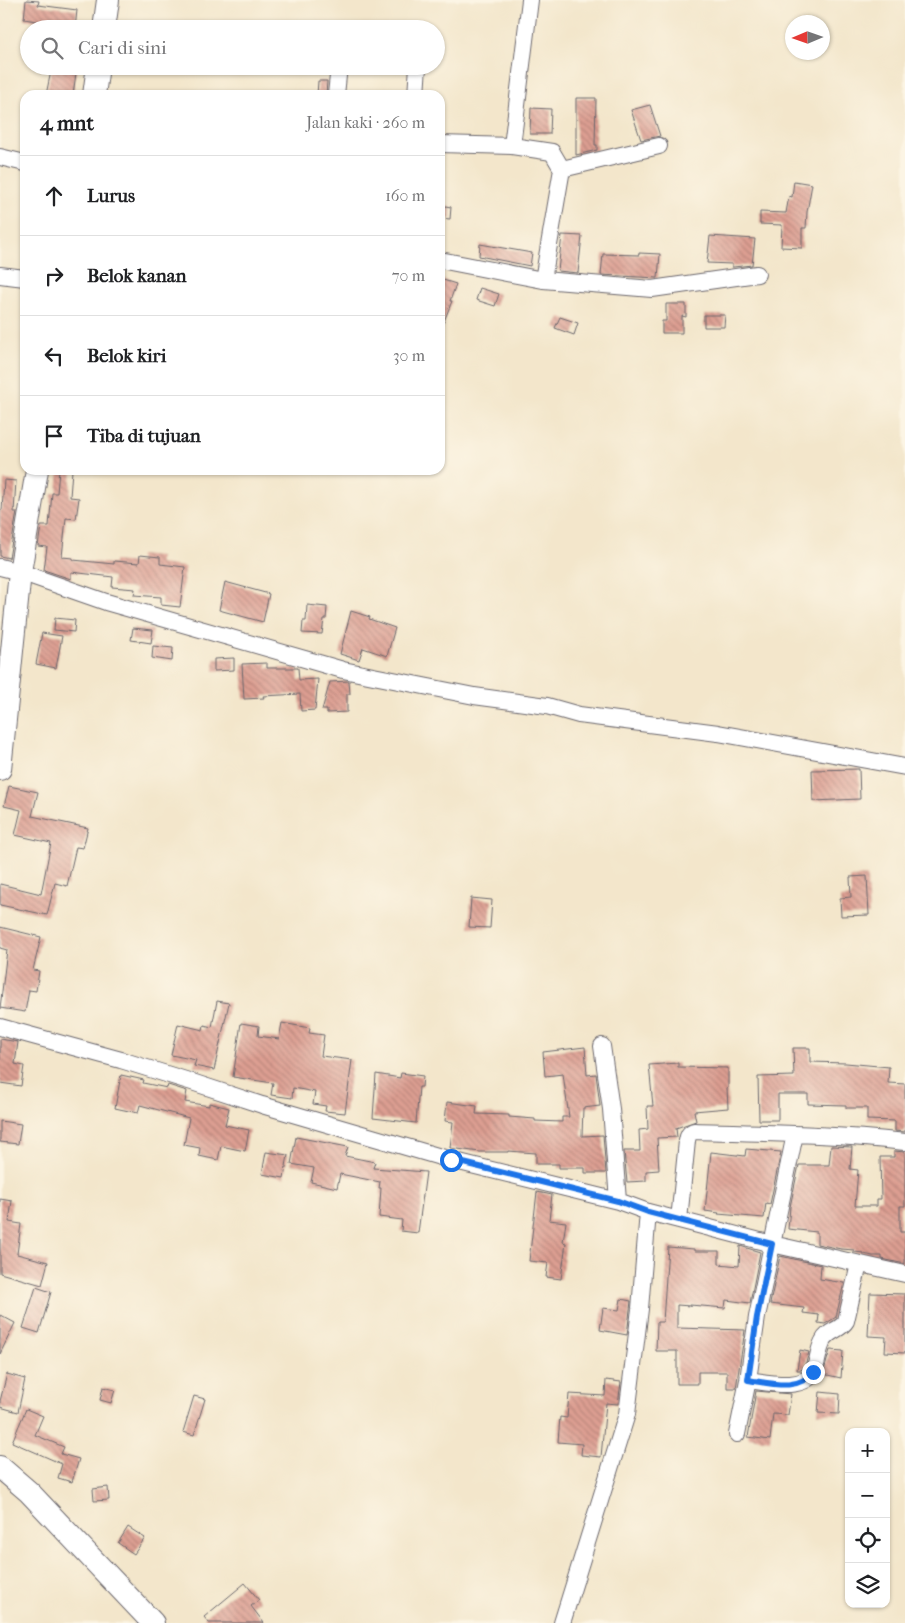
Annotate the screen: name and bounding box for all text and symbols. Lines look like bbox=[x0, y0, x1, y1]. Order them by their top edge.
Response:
north arrow bbox=[785, 15, 830, 60]
search box bbox=[20, 20, 445, 75]
icon: search bbox=[38, 34, 66, 62]
text: Cari di sini bbox=[78, 37, 167, 59]
text: 4 mnt bbox=[40, 111, 94, 135]
text: Jalan kaki · 260 m bbox=[306, 113, 425, 132]
icon: ahead bbox=[40, 182, 68, 210]
text: Lurus bbox=[87, 185, 135, 207]
text: 160 m bbox=[385, 186, 425, 205]
icon: right bbox=[40, 262, 68, 290]
text: Belok kanan bbox=[87, 265, 187, 287]
text: 70 m bbox=[392, 266, 425, 285]
icon: left bbox=[40, 342, 68, 370]
text: Belok kiri bbox=[87, 345, 166, 367]
text: 30 m bbox=[393, 346, 425, 365]
icon: arrive bbox=[40, 422, 68, 450]
text: Tiba di tujuan bbox=[87, 425, 201, 447]
route start bbox=[440, 1149, 463, 1172]
route end bbox=[802, 1361, 825, 1384]
map controls bbox=[845, 1428, 890, 1608]
button: + bbox=[845, 1428, 890, 1473]
button: − bbox=[845, 1473, 890, 1518]
button: locate bbox=[845, 1518, 890, 1563]
button: layers bbox=[845, 1563, 890, 1608]

